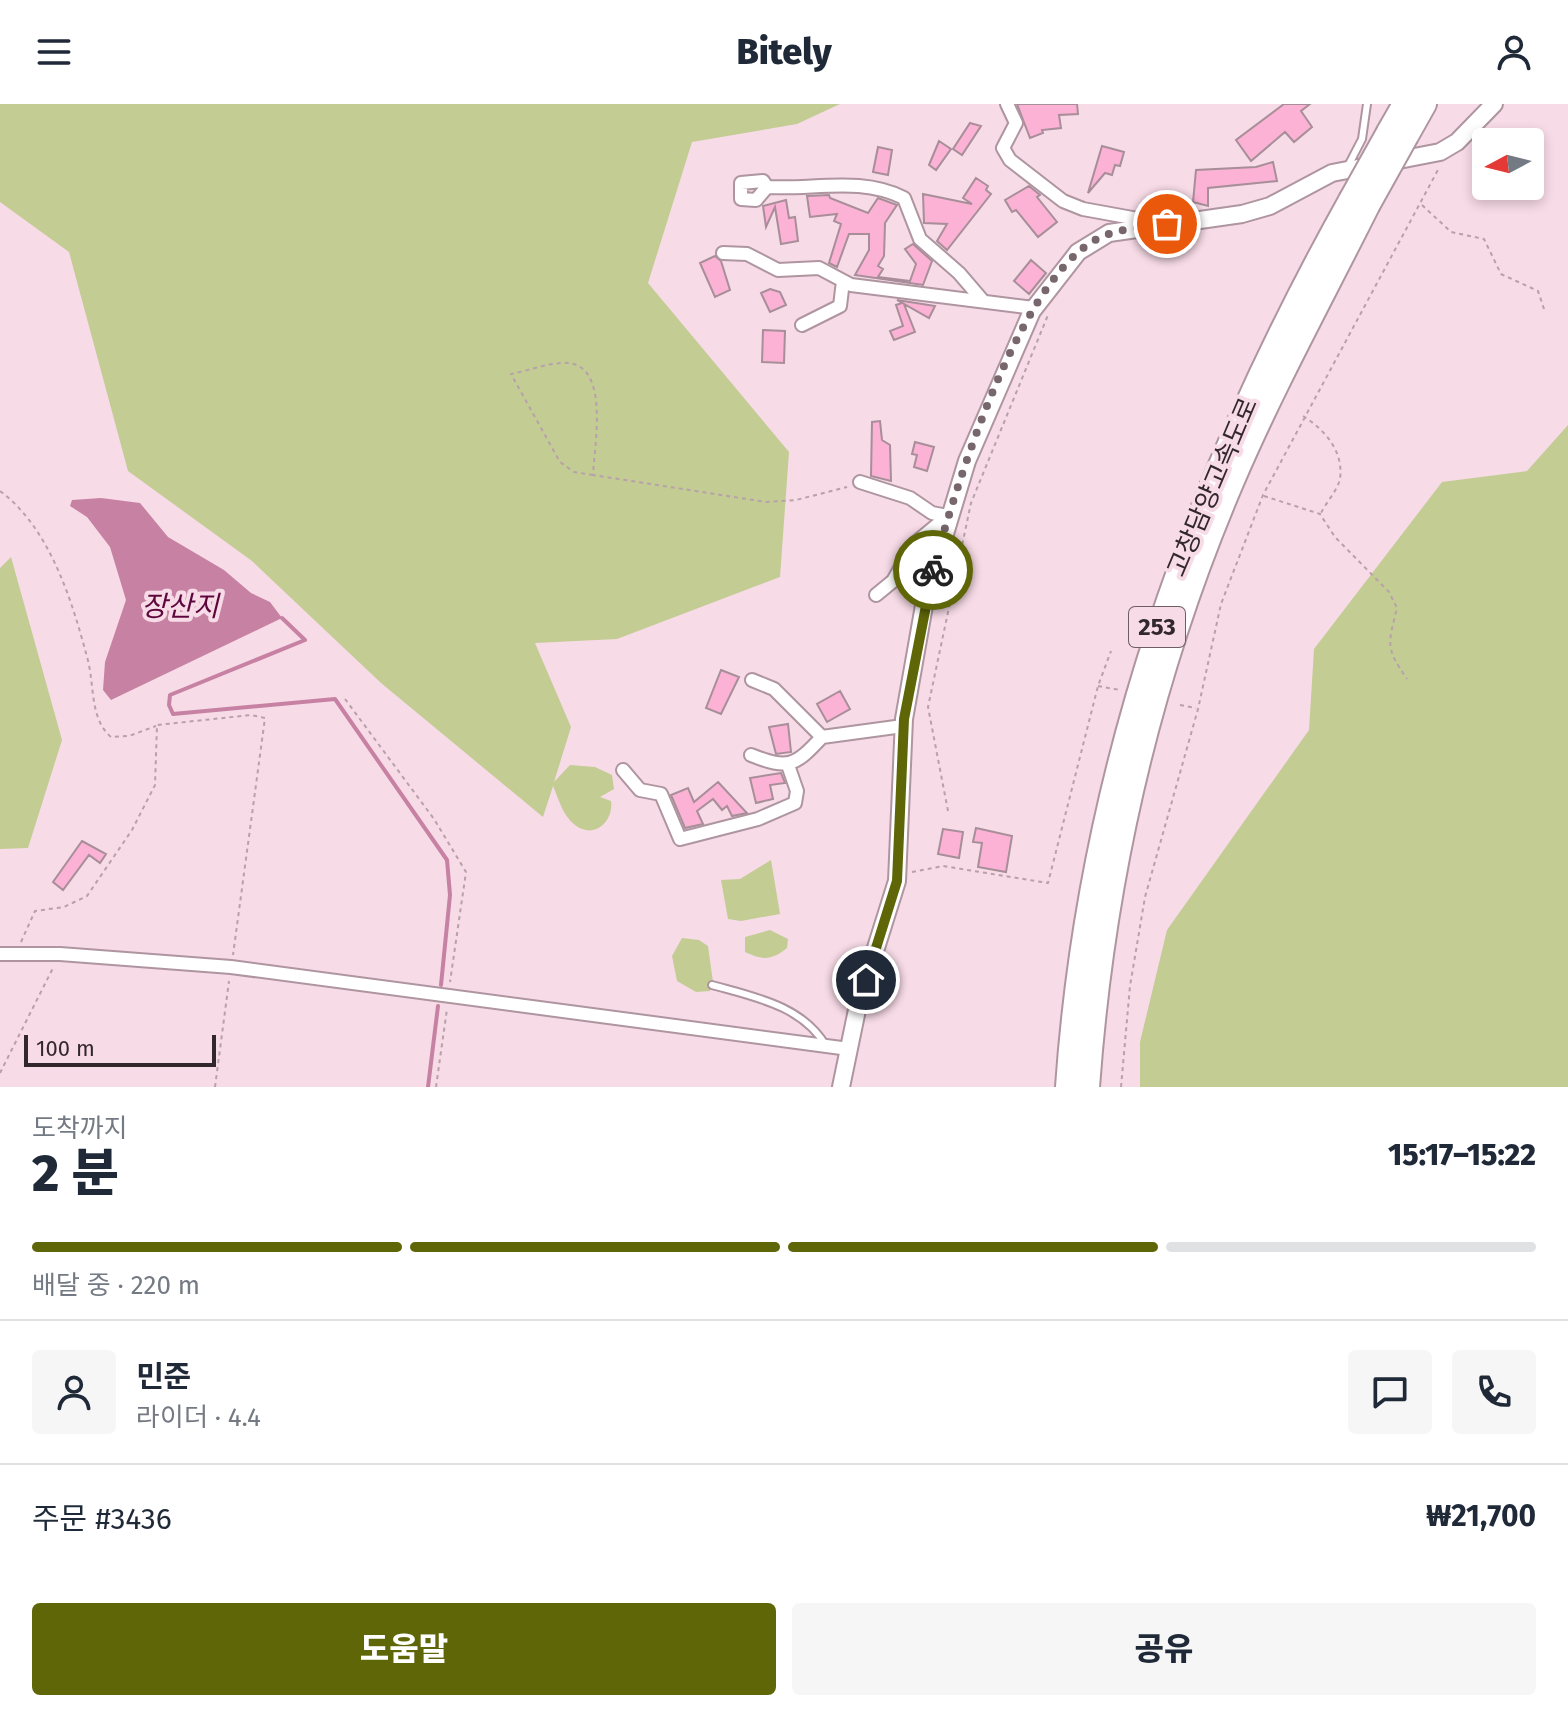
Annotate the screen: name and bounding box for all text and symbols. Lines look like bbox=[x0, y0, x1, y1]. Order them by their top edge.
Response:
icon: menu bbox=[32, 30, 76, 74]
text: Bitely bbox=[736, 30, 832, 74]
icon: person bbox=[1492, 30, 1536, 74]
north arrow bbox=[1472, 128, 1544, 200]
map controls bbox=[1472, 128, 1544, 200]
pin bbox=[1133, 190, 1201, 258]
icon: bag bbox=[1145, 202, 1189, 246]
street label: 고창담양고속도로 bbox=[1161, 393, 1264, 581]
courier bbox=[893, 530, 973, 610]
icon: bike bbox=[911, 548, 955, 592]
water label: 장산지 bbox=[141, 590, 221, 623]
road number: 253 bbox=[1129, 607, 1185, 647]
pin bbox=[832, 946, 900, 1014]
icon: home bbox=[844, 958, 888, 1002]
scale bar bbox=[24, 1031, 216, 1067]
text: 100 m bbox=[36, 1035, 95, 1062]
text: 도착까지 bbox=[32, 1113, 128, 1144]
text: 15:17–15:22 bbox=[1388, 1137, 1536, 1173]
text: 2 분 bbox=[32, 1142, 119, 1205]
text: 배달 중 · 220 m bbox=[32, 1270, 200, 1301]
button: person bbox=[32, 1350, 116, 1434]
button: chat bbox=[1348, 1350, 1432, 1434]
button: phone bbox=[1452, 1350, 1536, 1434]
text: 민준 bbox=[136, 1359, 191, 1395]
text: 라이더 · 4.4 bbox=[136, 1402, 261, 1433]
text: ₩21,700 bbox=[1426, 1498, 1536, 1534]
text: 주문 #3436 bbox=[32, 1501, 172, 1537]
button: 도움말 bbox=[32, 1603, 776, 1695]
button: 공유 bbox=[792, 1603, 1536, 1695]

